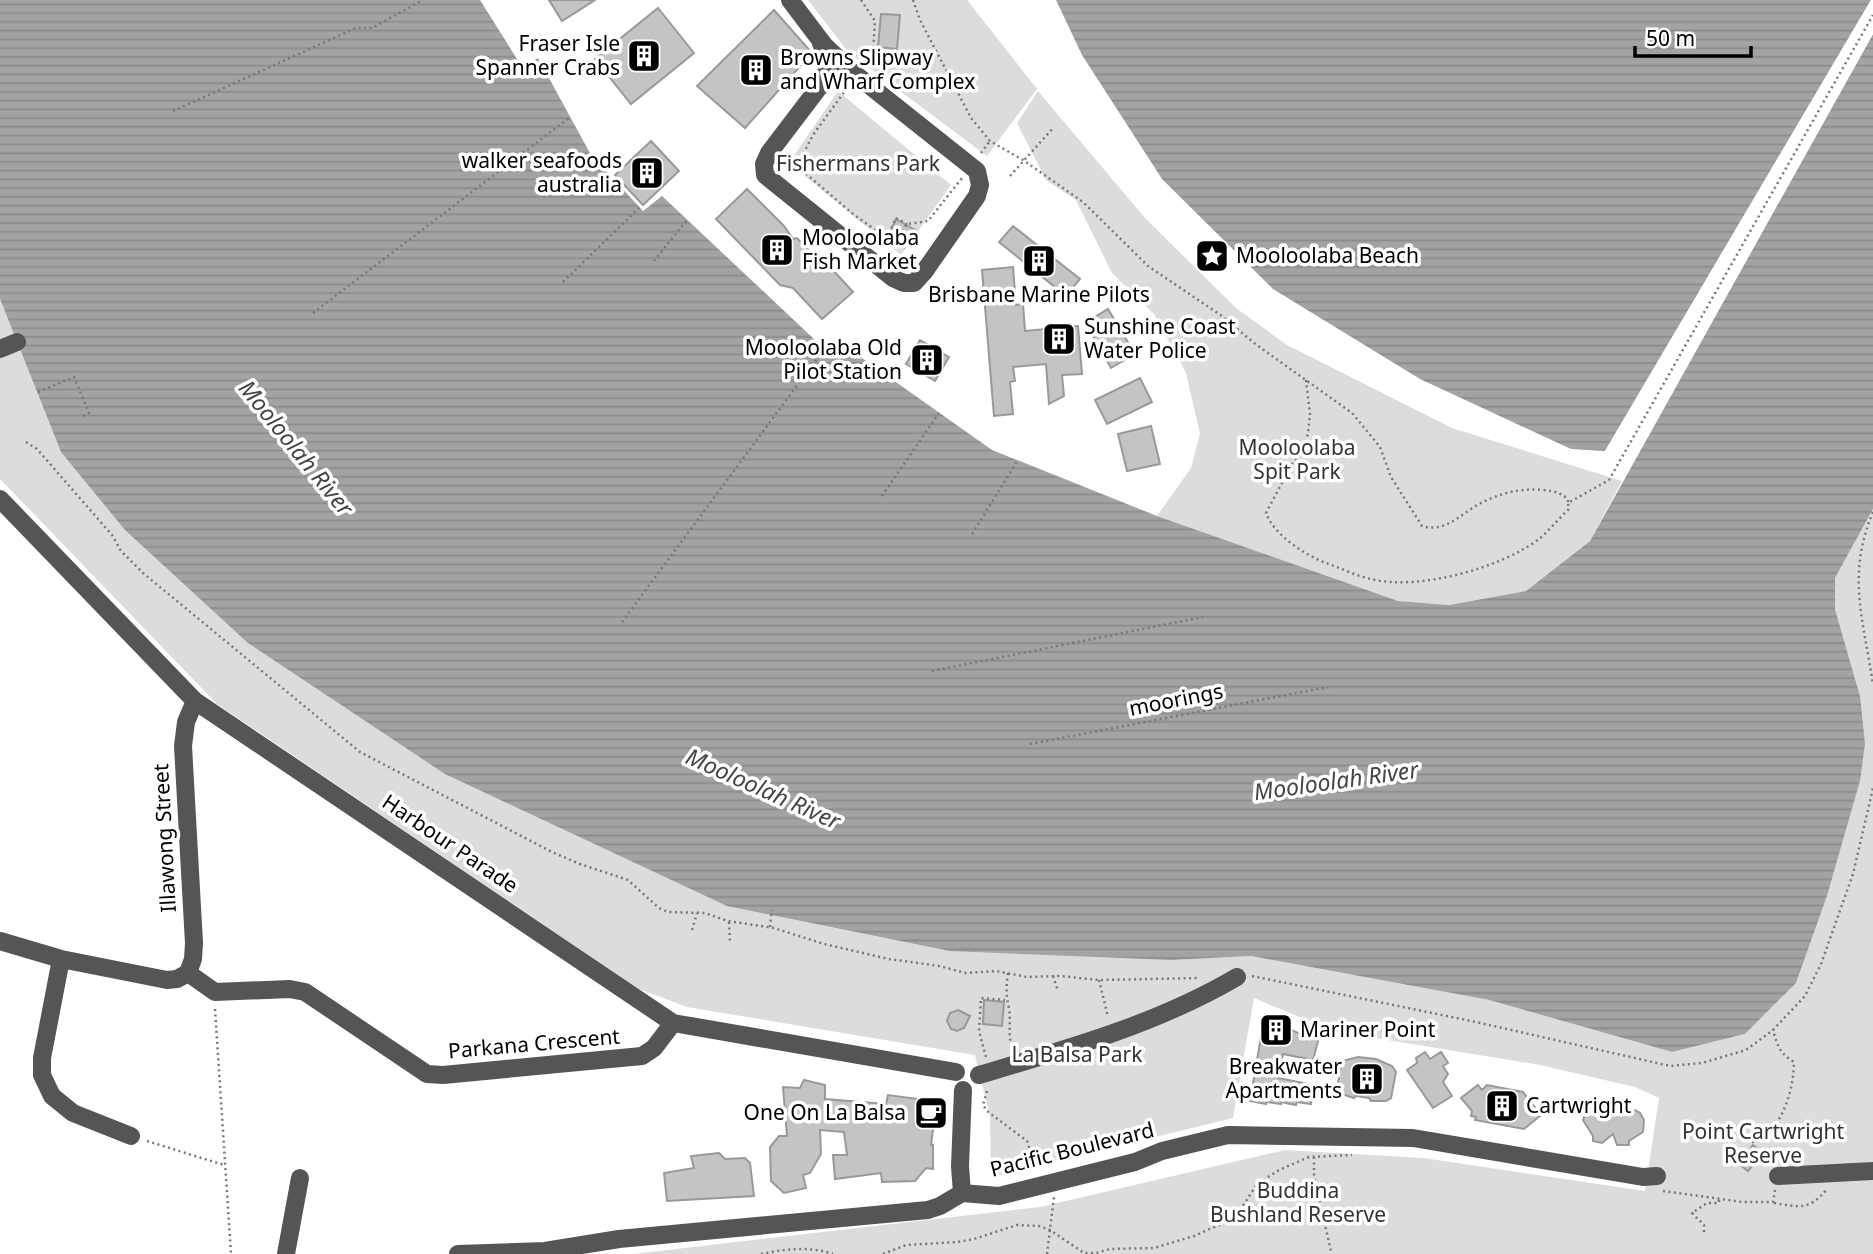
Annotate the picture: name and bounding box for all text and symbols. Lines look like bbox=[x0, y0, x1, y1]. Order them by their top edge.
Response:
scale bar bbox=[1635, 14, 1750, 58]
text: 50 m bbox=[1646, 24, 1695, 52]
place label: Fraser Isle Spanner Crabs bbox=[476, 29, 620, 81]
building icon: Fraser Isle Spanner Crabs bbox=[625, 37, 663, 75]
place label: Browns Slipway and Wharf Complex bbox=[780, 43, 975, 95]
building icon: Browns Slipway and Wharf Complex bbox=[737, 51, 775, 89]
place label: walker seafoods australia bbox=[462, 146, 622, 198]
park label: Fishermans Park bbox=[776, 149, 941, 177]
building icon: walker seafoods australia bbox=[628, 154, 666, 192]
place label: Mooloolaba Fish Market bbox=[802, 223, 919, 275]
building icon: Mooloolaba Fish Market bbox=[758, 231, 796, 269]
place icon: Mooloolaba Beach bbox=[1193, 237, 1231, 275]
place label: Mooloolaba Beach bbox=[1236, 241, 1419, 269]
building icon: Brisbane Marine Pilots bbox=[1020, 242, 1058, 280]
place label: Brisbane Marine Pilots bbox=[928, 280, 1150, 308]
place label: Sunshine Coast Water Police bbox=[1084, 312, 1236, 364]
building icon: Sunshine Coast Water Police bbox=[1040, 320, 1078, 358]
place label: Mooloolaba Old Pilot Station bbox=[745, 333, 902, 385]
building icon: Mooloolaba Old Pilot Station bbox=[908, 341, 946, 379]
water label: Mooloolah River bbox=[232, 373, 362, 523]
park label: Mooloolaba Spit Park bbox=[1238, 433, 1356, 485]
street label: moorings bbox=[1126, 676, 1225, 722]
water label: Mooloolah River bbox=[681, 740, 846, 837]
water label: Mooloolah River bbox=[1252, 753, 1421, 807]
street label: Illawong Street bbox=[146, 763, 182, 913]
street label: Harbour Parade bbox=[377, 787, 524, 899]
building icon: Mariner Point bbox=[1257, 1011, 1295, 1049]
place label: Mariner Point bbox=[1300, 1015, 1436, 1043]
street label: Parkana Crescent bbox=[447, 1022, 621, 1064]
park label: La Balsa Park bbox=[1012, 1040, 1143, 1068]
place label: Breakwater Apartments bbox=[1226, 1052, 1342, 1104]
building icon: Breakwater Apartments bbox=[1348, 1060, 1386, 1098]
building icon: Cartwright bbox=[1483, 1087, 1521, 1125]
place label: Cartwright bbox=[1526, 1091, 1632, 1119]
cafe icon: One On La Balsa bbox=[912, 1094, 950, 1132]
place label: One On La Balsa bbox=[744, 1098, 906, 1126]
street label: Pacific Boulevard bbox=[987, 1115, 1157, 1183]
park label: Point Cartwright Reserve bbox=[1682, 1117, 1845, 1169]
park label: Buddina Bushland Reserve bbox=[1210, 1176, 1386, 1228]

